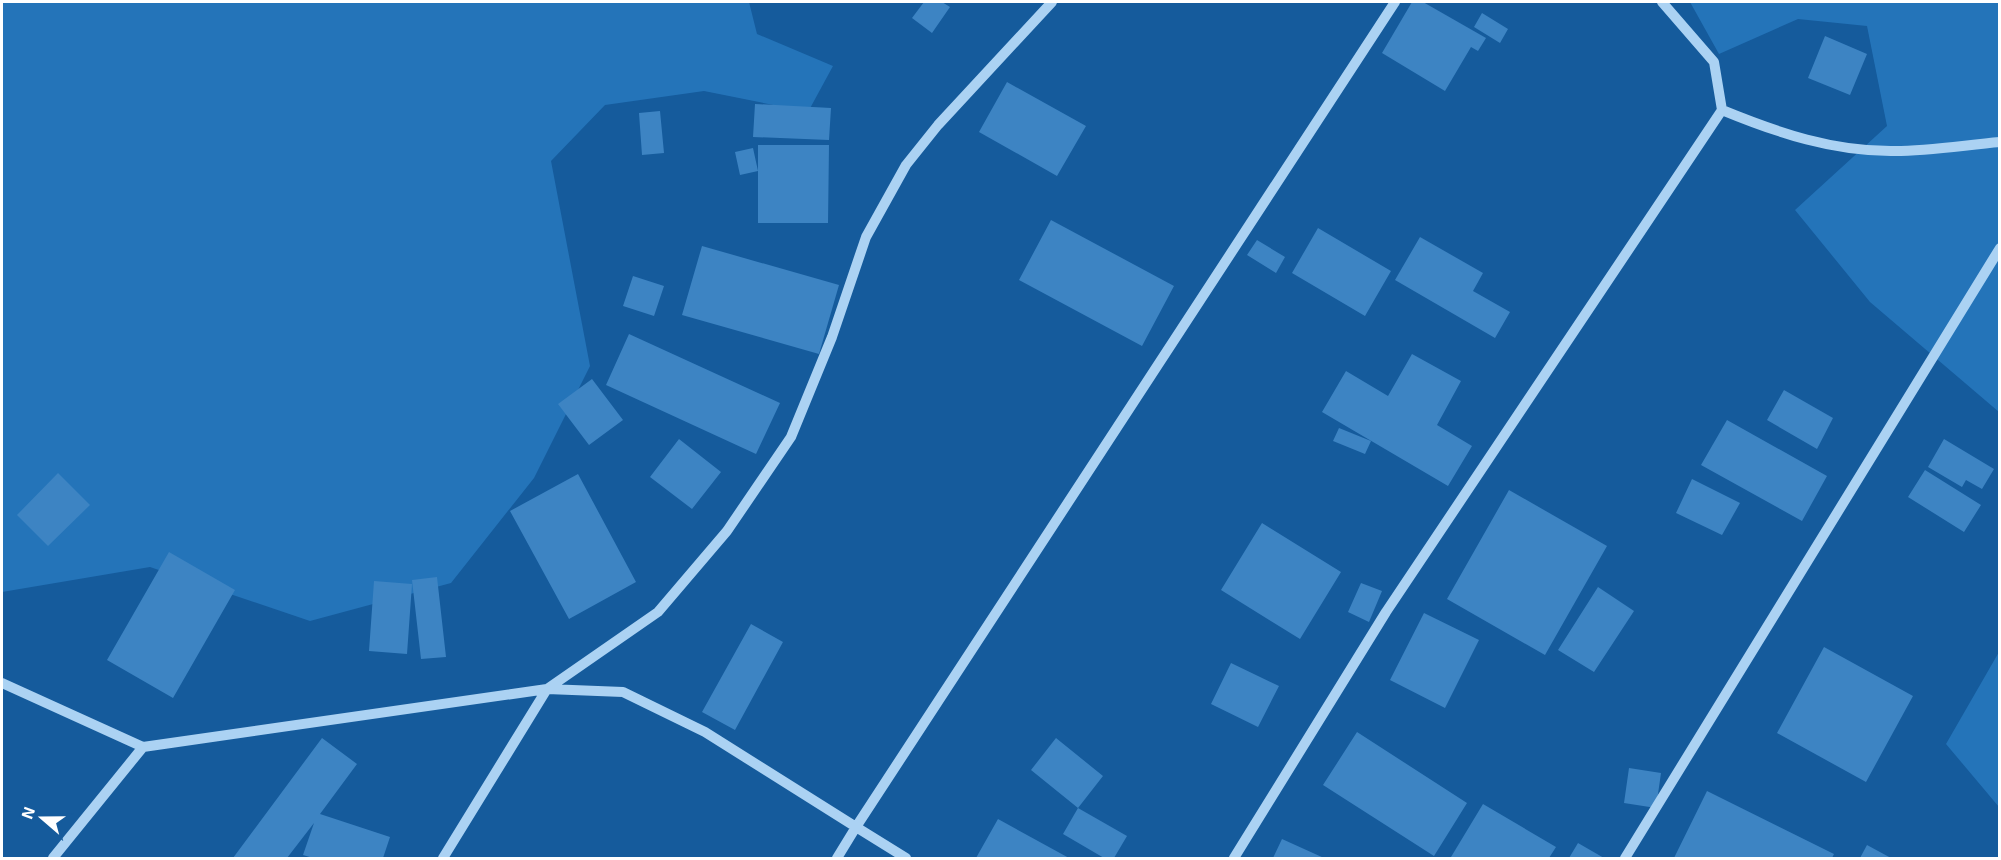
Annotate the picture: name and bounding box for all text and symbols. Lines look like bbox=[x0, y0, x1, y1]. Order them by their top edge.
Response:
north arrow bbox=[12, 788, 72, 848]
text: N bbox=[17, 804, 38, 821]

